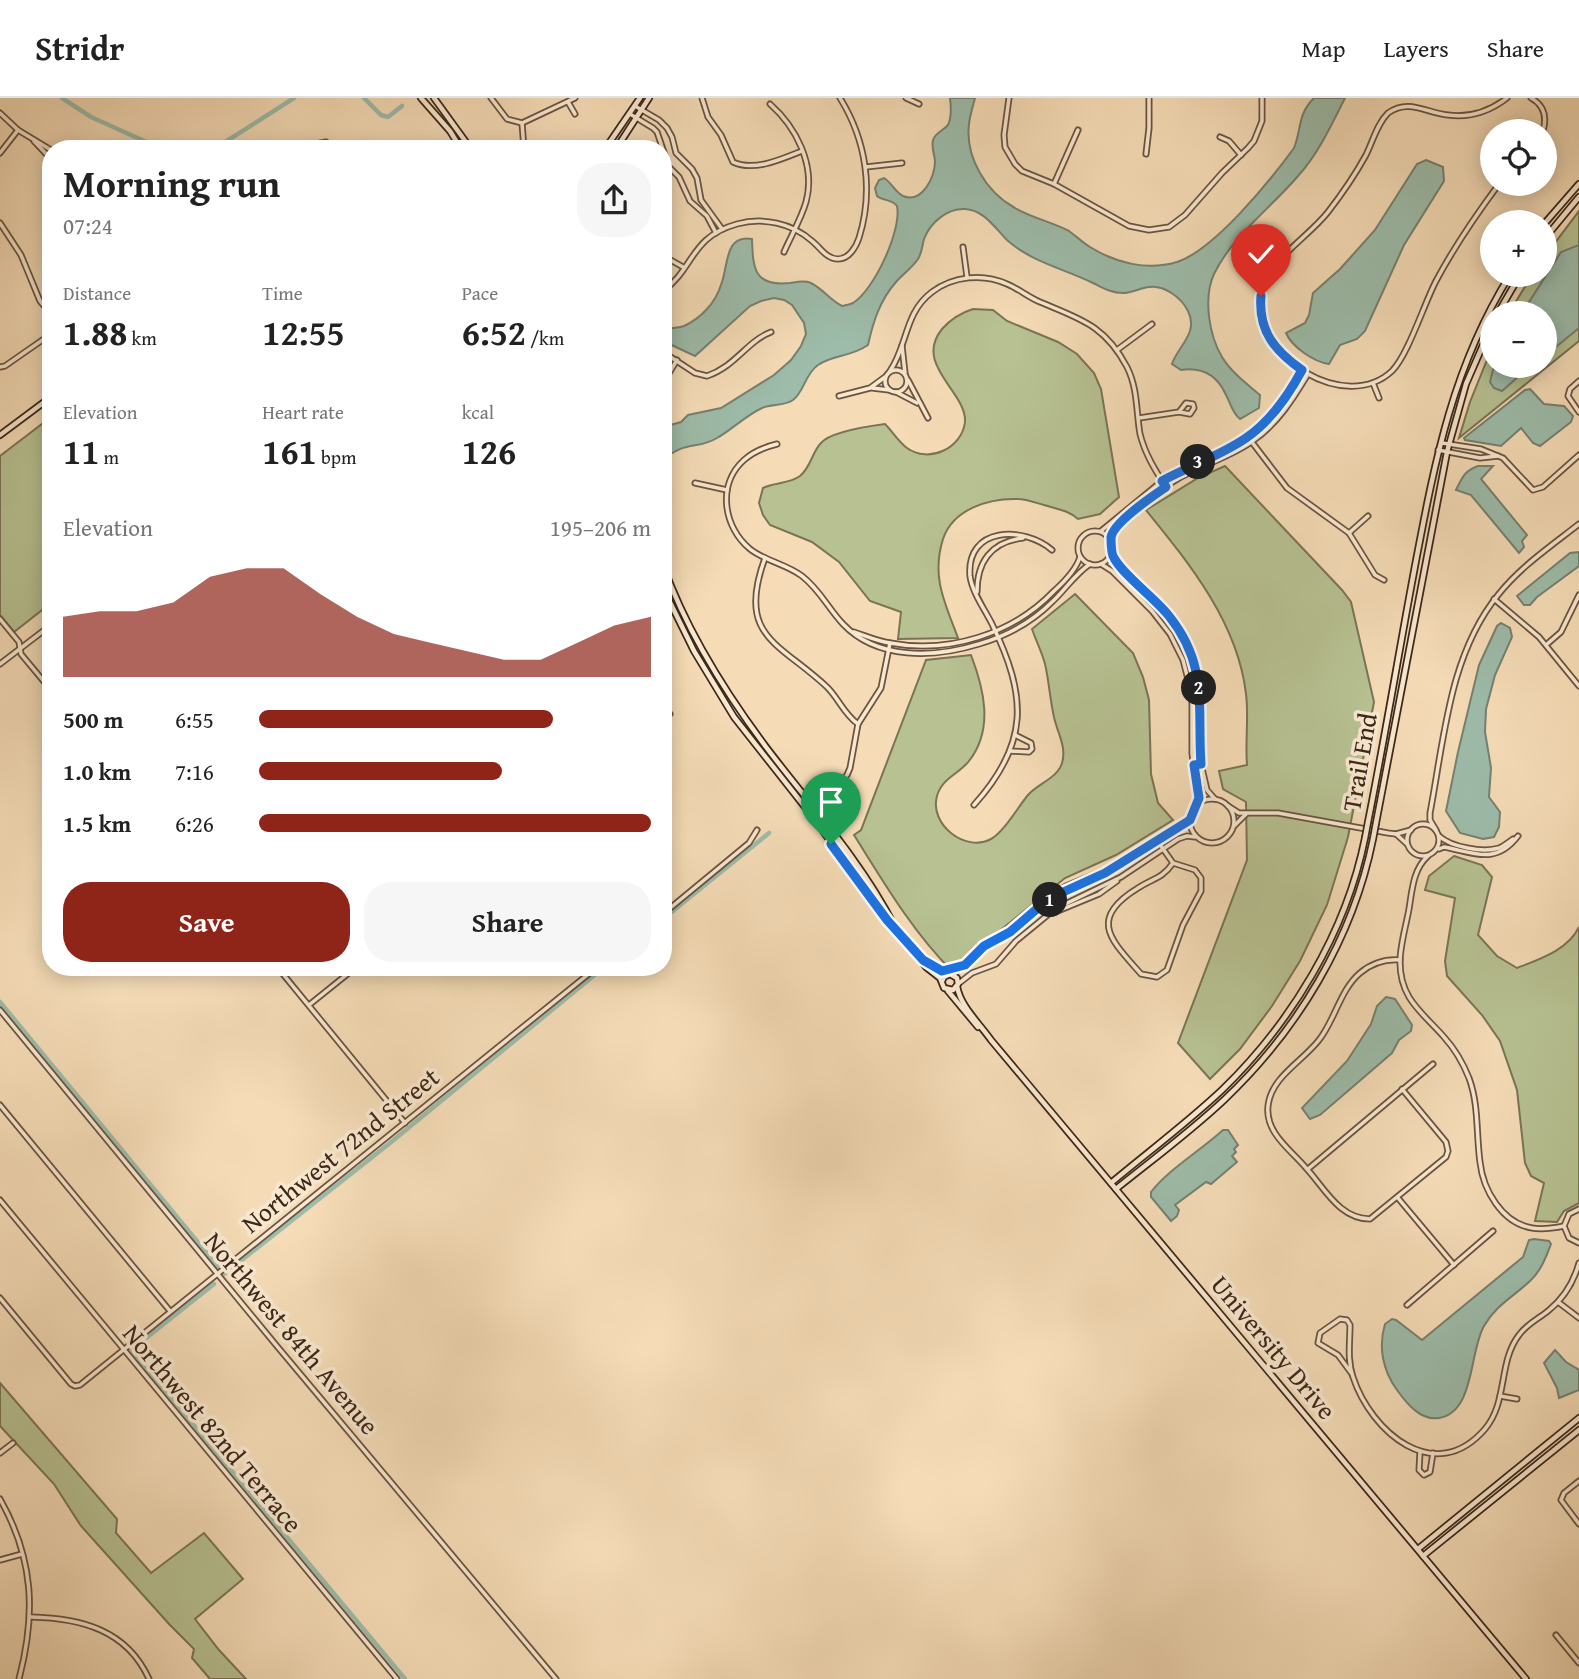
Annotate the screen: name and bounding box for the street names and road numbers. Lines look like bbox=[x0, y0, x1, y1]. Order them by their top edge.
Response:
street label: Trail End bbox=[1331, 710, 1387, 814]
street label: Northwest 72nd Street bbox=[232, 1058, 448, 1242]
street label: Northwest 84th Avenue bbox=[195, 1223, 389, 1443]
street label: University Drive bbox=[1202, 1266, 1346, 1428]
street label: Northwest 82nd Terrace bbox=[114, 1315, 312, 1541]

